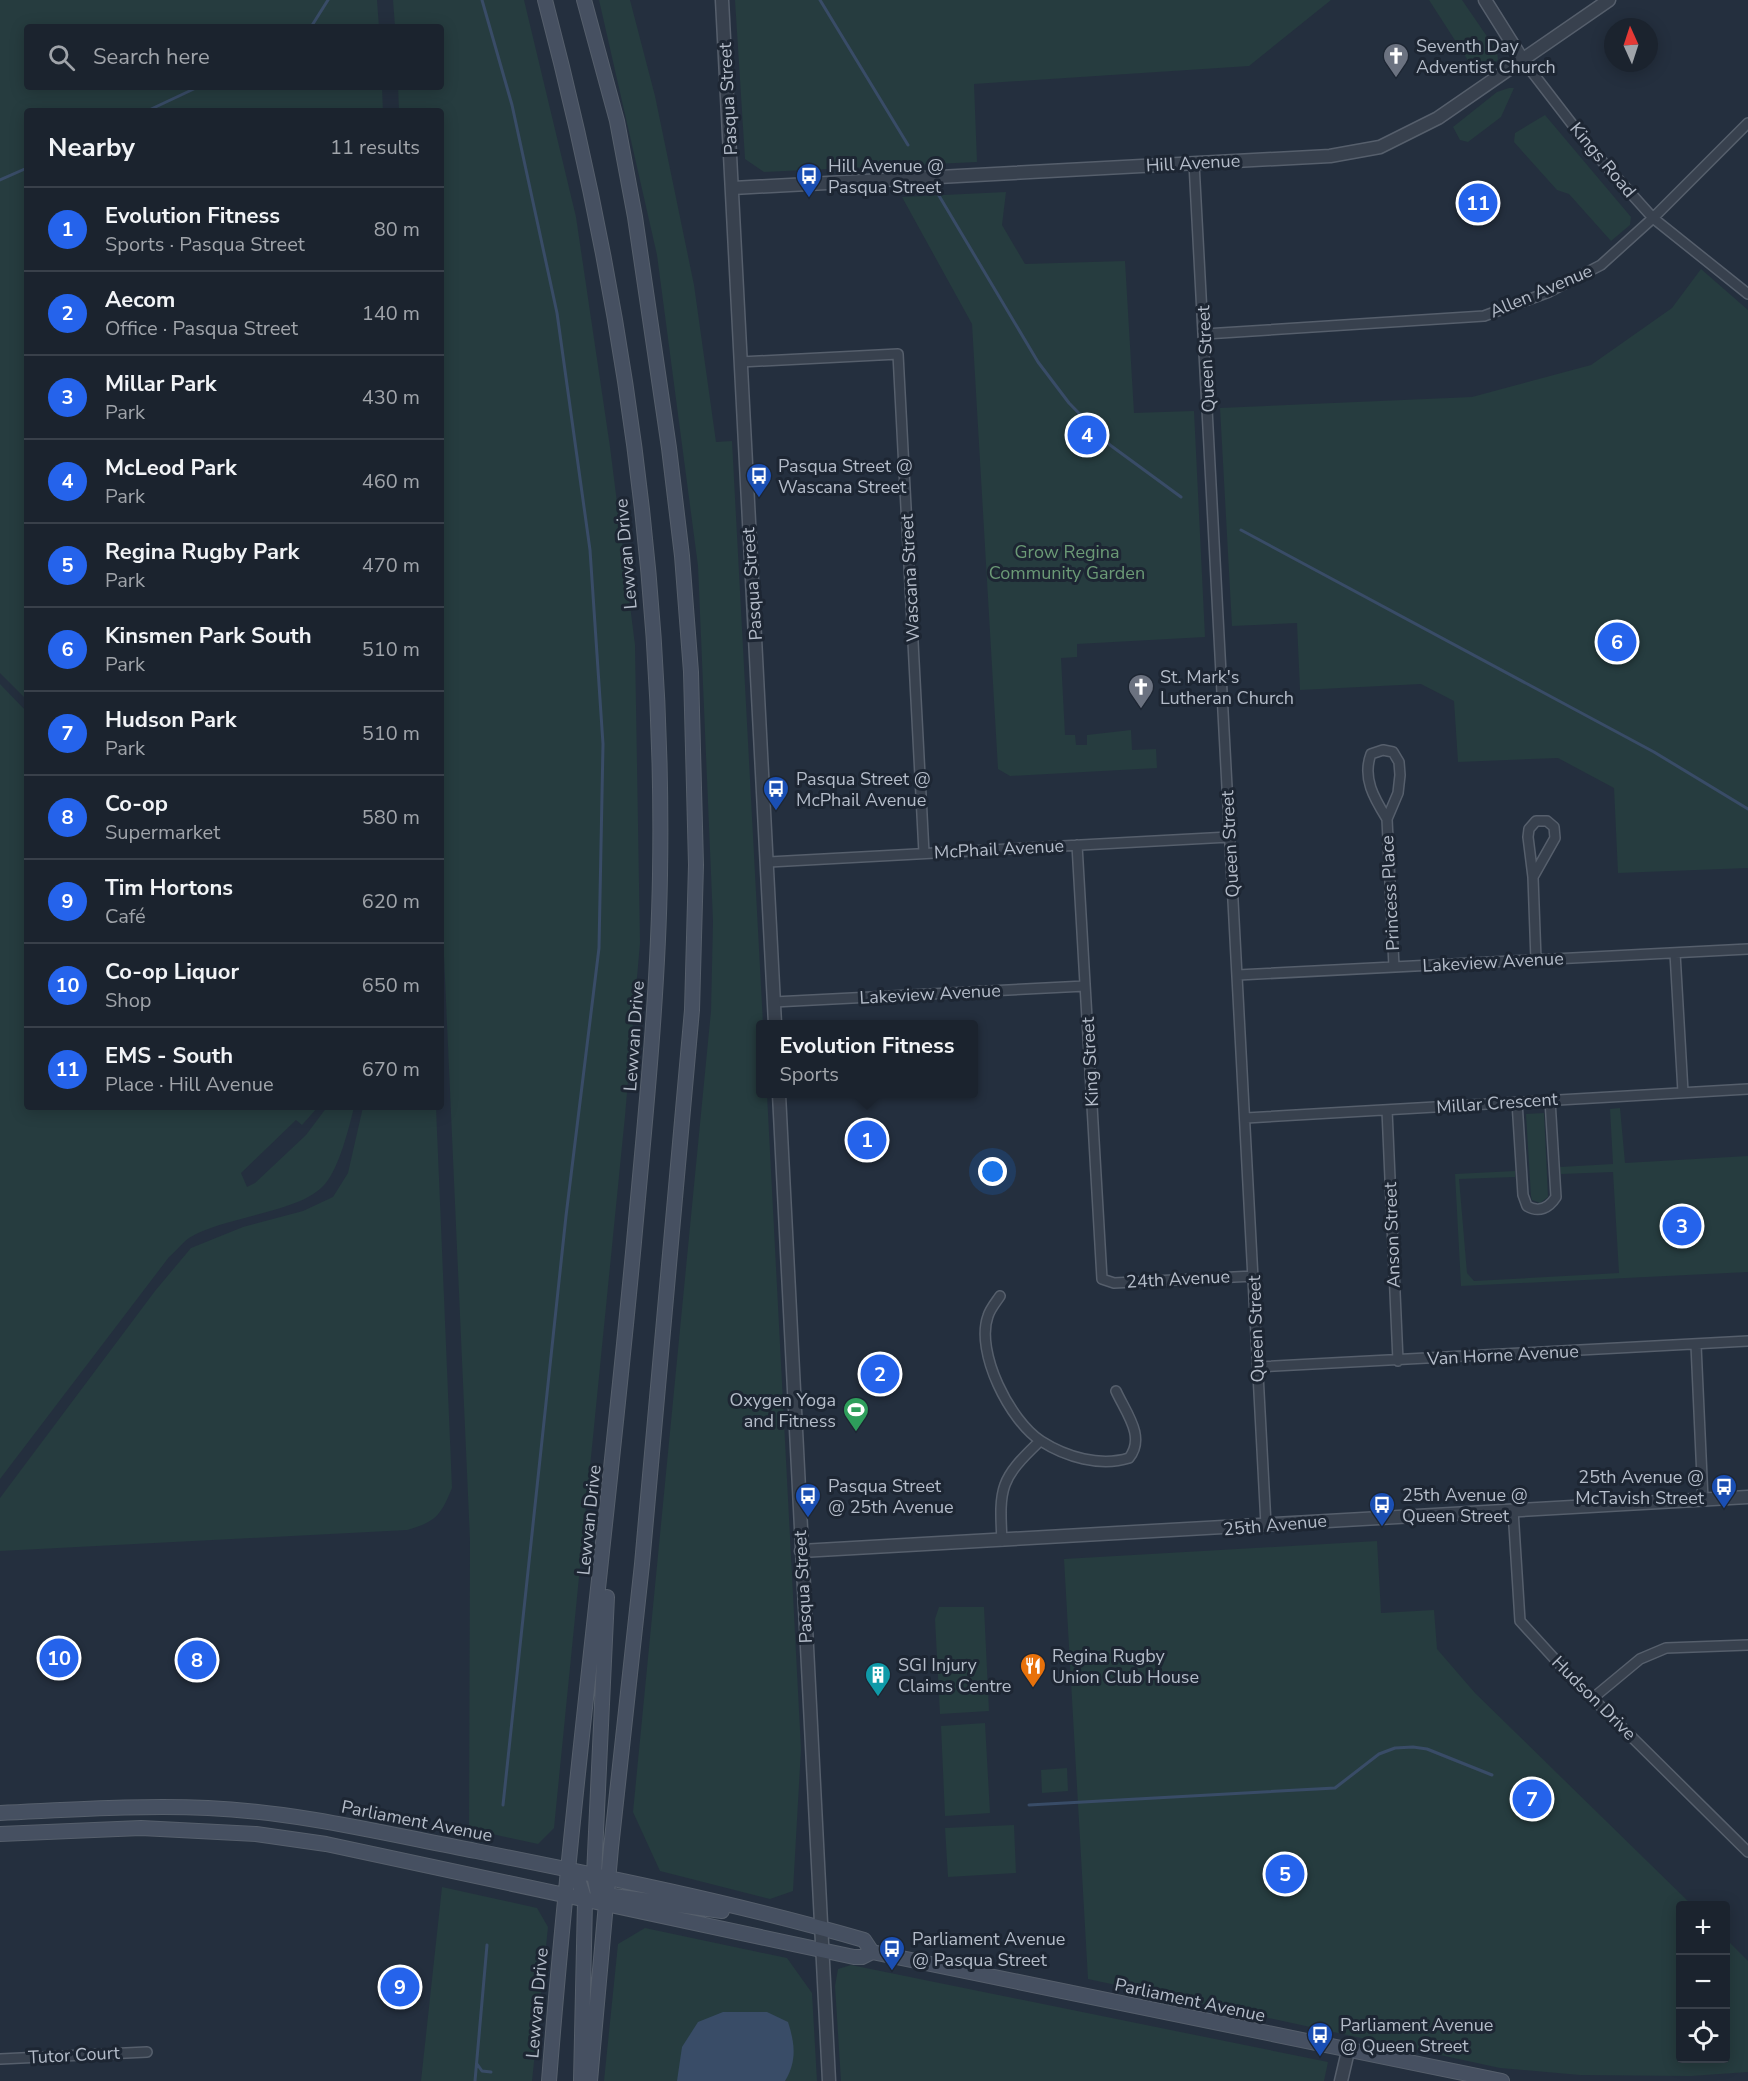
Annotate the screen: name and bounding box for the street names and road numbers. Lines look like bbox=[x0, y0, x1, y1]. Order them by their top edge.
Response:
street label: Pasqua Street bbox=[713, 41, 743, 156]
street label: Kings Road bbox=[1564, 117, 1642, 203]
street label: Hill Avenue bbox=[1145, 149, 1241, 177]
street label: Allen Avenue bbox=[1486, 259, 1596, 323]
street label: Queen Street bbox=[1191, 304, 1221, 413]
street label: Lewvan Drive bbox=[609, 498, 643, 610]
street label: Wascana Street bbox=[895, 513, 925, 643]
street label: Pasqua Street bbox=[736, 526, 768, 641]
street label: Queen Street bbox=[1215, 789, 1245, 898]
street label: McPhail Avenue bbox=[933, 834, 1065, 864]
street label: Princess Place bbox=[1375, 835, 1405, 951]
street label: Lakeview Avenue bbox=[1422, 946, 1564, 978]
street label: Lakeview Avenue bbox=[859, 978, 1001, 1010]
street label: Lewvan Drive bbox=[618, 980, 650, 1092]
street label: King Street bbox=[1076, 1016, 1104, 1108]
street label: Millar Crescent bbox=[1435, 1087, 1559, 1119]
street label: Anson Street bbox=[1378, 1181, 1406, 1288]
street label: 24th Avenue bbox=[1125, 1264, 1231, 1294]
street label: Queen Street bbox=[1242, 1274, 1270, 1383]
street label: Van Horne Avenue bbox=[1426, 1339, 1579, 1371]
street label: Lewvan Drive bbox=[571, 1464, 607, 1576]
street label: 25th Avenue bbox=[1222, 1509, 1328, 1541]
street label: Pasqua Street bbox=[788, 1529, 818, 1644]
street label: Hudson Drive bbox=[1546, 1650, 1642, 1746]
street label: Parliament Avenue bbox=[339, 1795, 495, 1847]
street label: Lewvan Drive bbox=[520, 1947, 554, 2059]
street label: Parliament Avenue bbox=[1112, 1972, 1268, 2028]
street label: Tutor Court bbox=[28, 2041, 121, 2069]

